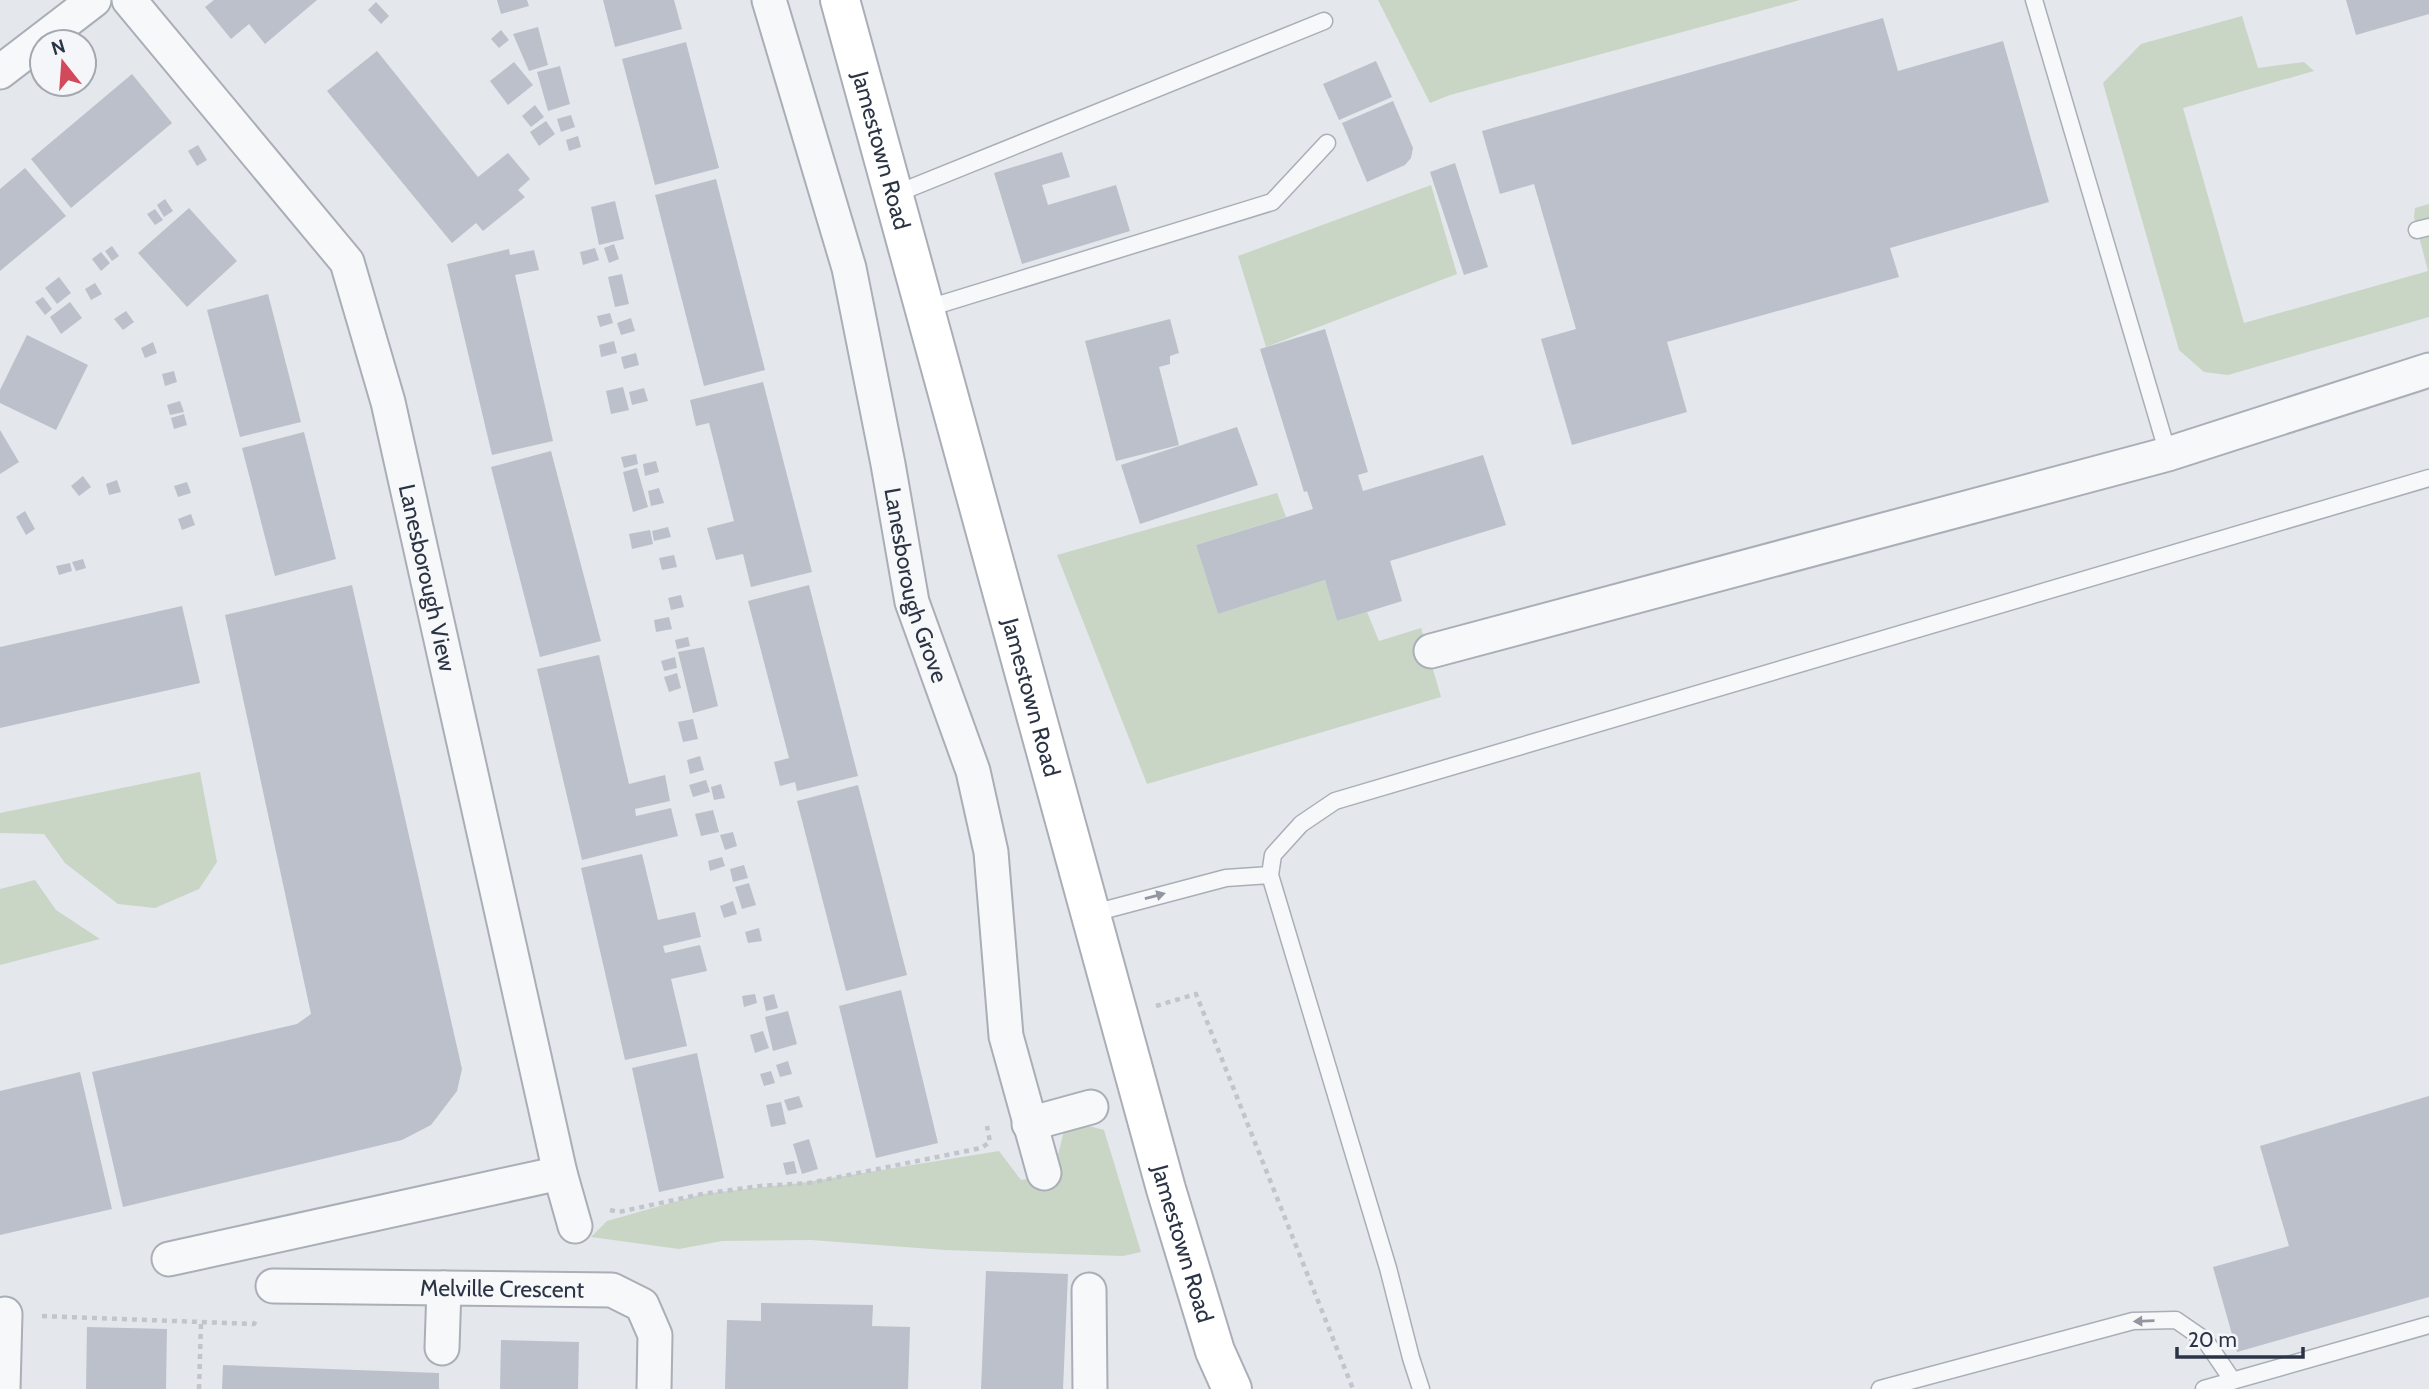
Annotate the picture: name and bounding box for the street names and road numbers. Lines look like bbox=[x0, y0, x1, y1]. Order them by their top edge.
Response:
street label: Jamestown Road bbox=[846, 67, 916, 233]
street label: Lanesborough View bbox=[393, 482, 462, 675]
street label: Lanesborough Grove bbox=[878, 485, 954, 687]
street label: Jamestown Road bbox=[996, 614, 1066, 780]
street label: Jamestown Road bbox=[1146, 1161, 1220, 1326]
street label: Melville Crescent bbox=[420, 1274, 585, 1304]

